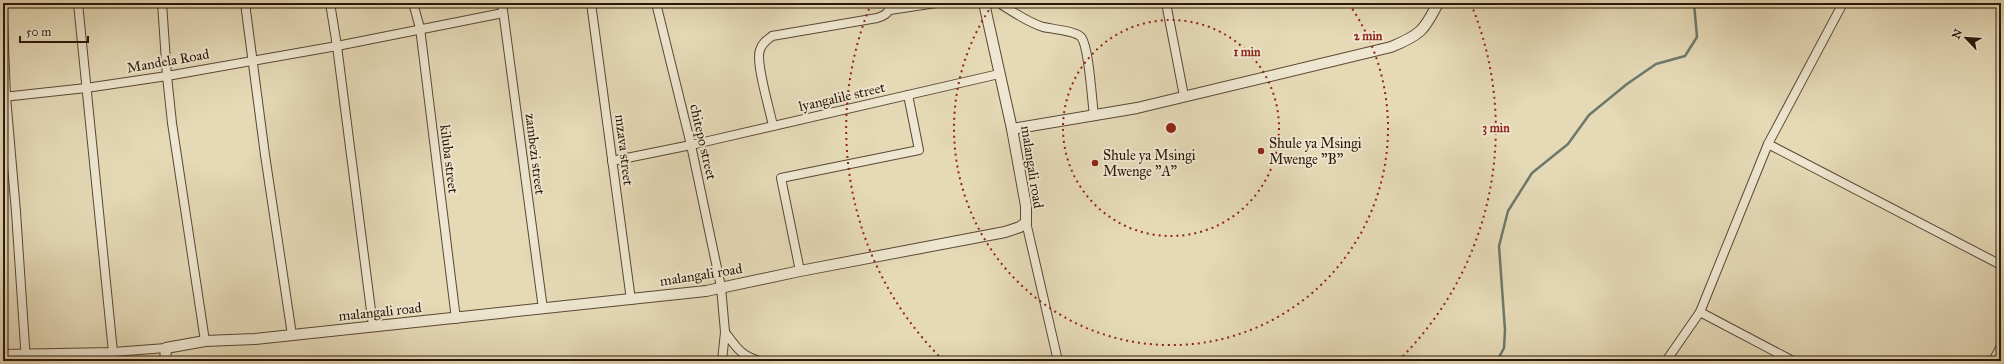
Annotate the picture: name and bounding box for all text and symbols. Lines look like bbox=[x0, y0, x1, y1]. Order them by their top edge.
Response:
scale bar bbox=[20, 18, 88, 44]
north arrow bbox=[1946, 18, 1986, 58]
text: 50 m bbox=[26, 25, 51, 39]
text: N bbox=[1950, 26, 1966, 41]
text: 2 min bbox=[1354, 29, 1383, 43]
street label: Mandela Road bbox=[125, 45, 211, 77]
text: 1 min bbox=[1233, 45, 1261, 59]
street label: lyangalile street bbox=[797, 79, 887, 115]
street label: chitepo street bbox=[686, 102, 720, 182]
street label: zambezi street bbox=[522, 112, 548, 196]
street label: mzava street bbox=[611, 113, 637, 187]
centre of rings bbox=[1164, 121, 1178, 135]
text: 3 min bbox=[1482, 121, 1510, 136]
street label: kiluba street bbox=[436, 124, 462, 194]
street label: malangali road bbox=[1017, 125, 1047, 209]
place label: Shule ya Msingi Mwenge "B" bbox=[1269, 135, 1362, 168]
marker: Shule ya Msingi Mwenge "B" bbox=[1256, 146, 1266, 156]
place label: Shule ya Msingi Mwenge "A" bbox=[1103, 147, 1196, 180]
marker: Shule ya Msingi Mwenge "A" bbox=[1090, 158, 1100, 168]
street label: malangali road bbox=[659, 260, 743, 290]
street label: malangali road bbox=[338, 299, 422, 325]

